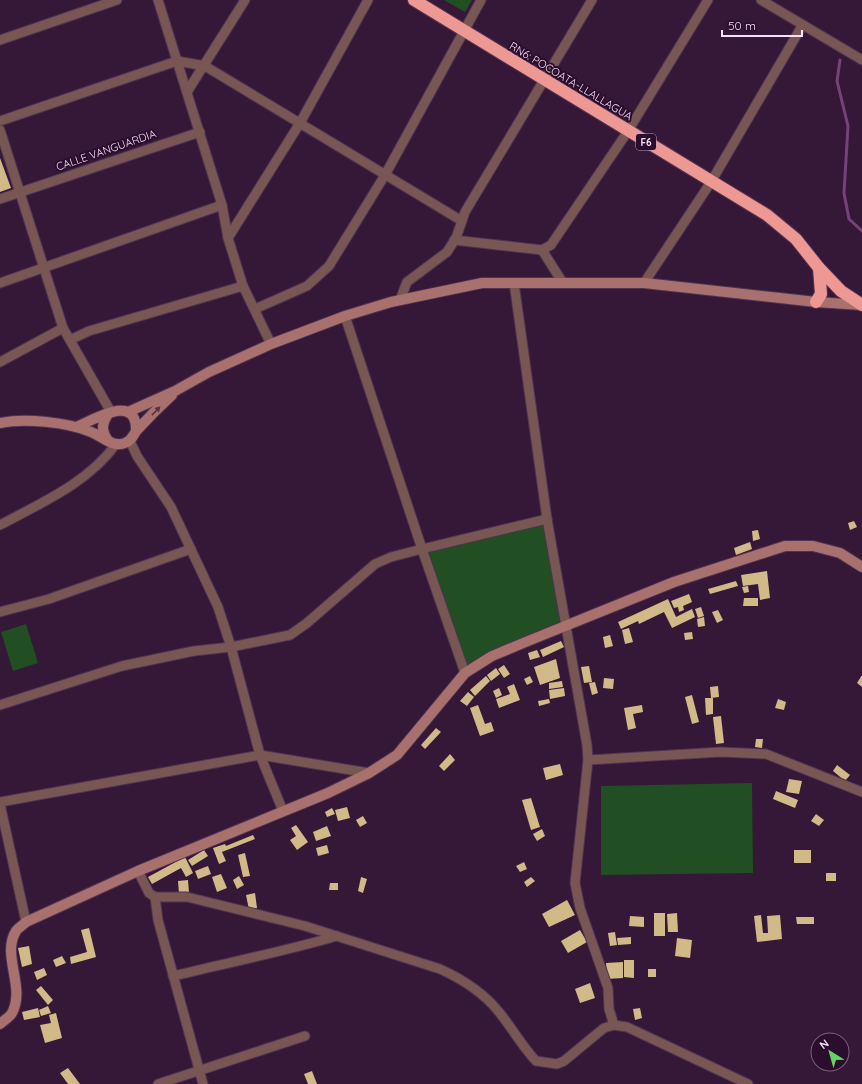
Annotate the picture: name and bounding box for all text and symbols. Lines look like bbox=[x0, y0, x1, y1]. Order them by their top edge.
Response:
scale bar bbox=[722, 12, 802, 38]
text: 50 m bbox=[728, 18, 756, 33]
street label: RN6: POCOATA-LLALLAGUA bbox=[507, 39, 635, 123]
street label: CALLE VANGUARDIA bbox=[54, 126, 158, 174]
road number: F6 bbox=[636, 134, 656, 150]
one-way arrow bbox=[151, 406, 160, 416]
north arrow bbox=[810, 1032, 850, 1072]
text: N bbox=[817, 1036, 831, 1052]

